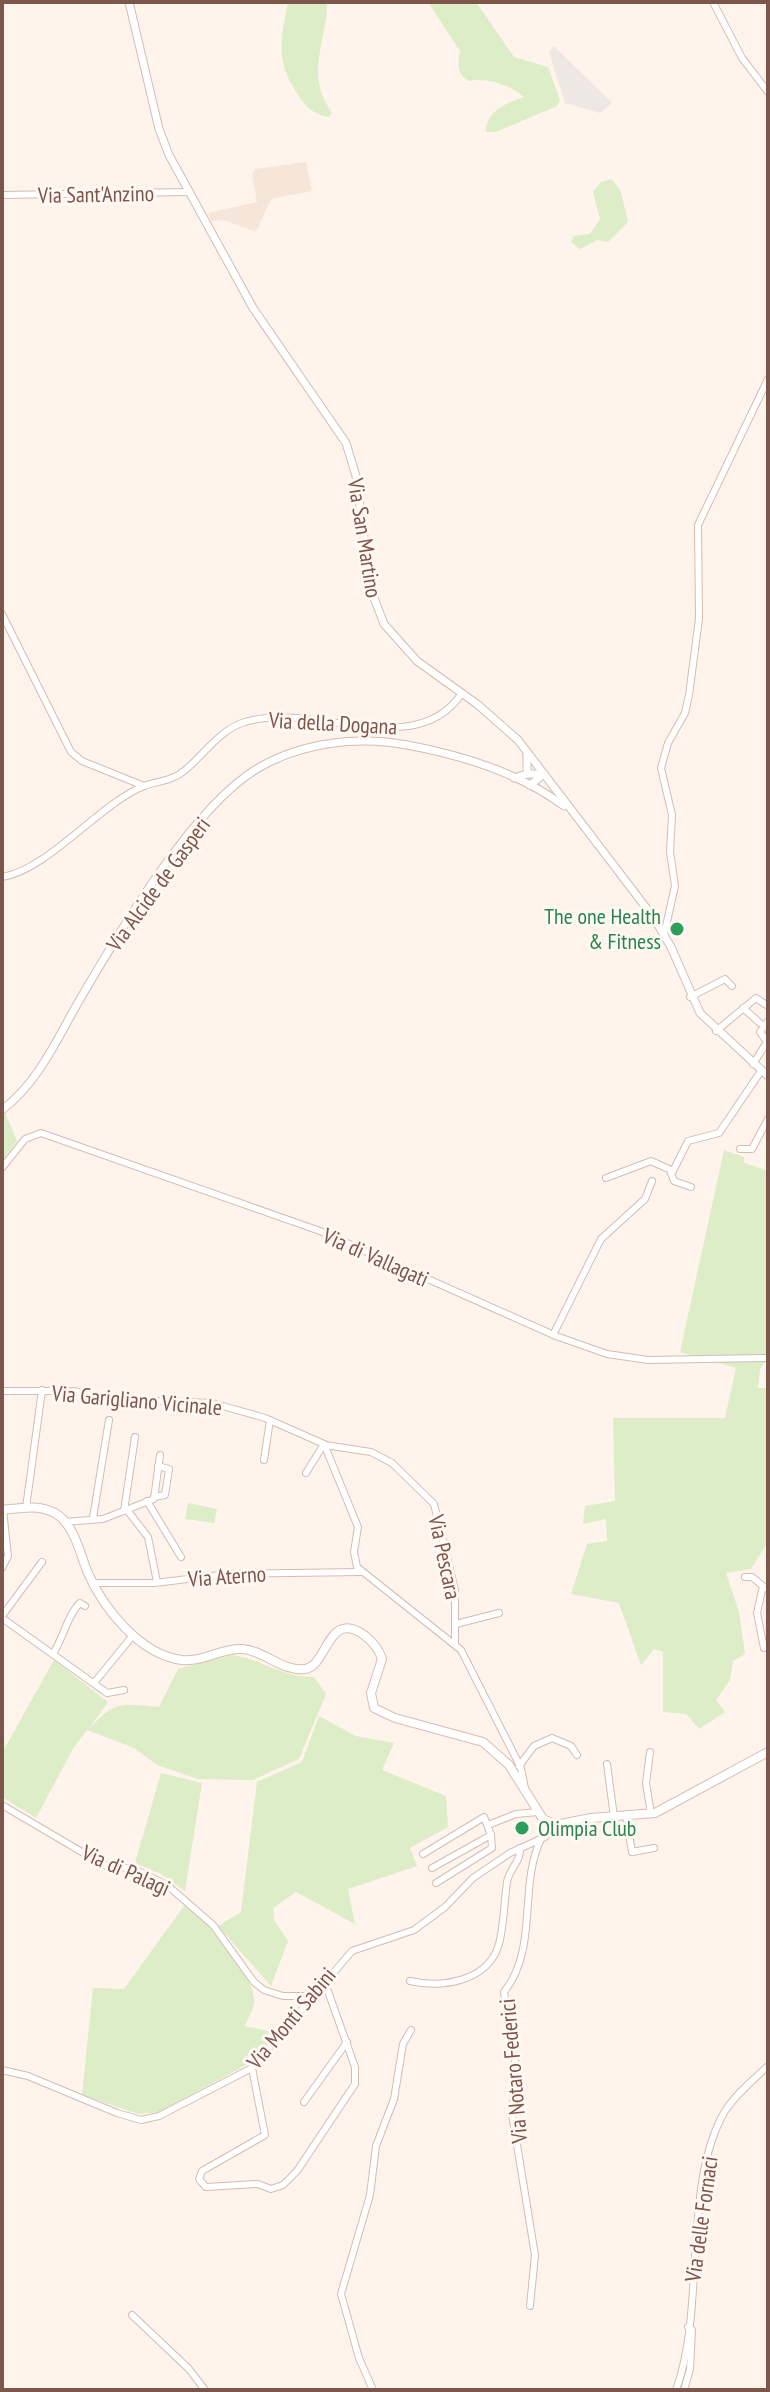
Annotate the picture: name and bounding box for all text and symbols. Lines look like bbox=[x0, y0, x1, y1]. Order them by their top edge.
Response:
street label: Via Sant'Anzino bbox=[37, 179, 154, 209]
street label: Via San Martino bbox=[342, 475, 388, 600]
street label: Via della Dogana bbox=[267, 706, 398, 740]
street label: Via Alcide de Gasperi bbox=[99, 811, 216, 957]
place label: The one Health & Fitness bbox=[544, 902, 661, 955]
marker: The one Health & Fitness bbox=[668, 920, 686, 938]
street label: Via di Vallagati bbox=[318, 1221, 433, 1293]
street label: Via Garigliano Vicinale bbox=[50, 1379, 223, 1421]
street label: Via Pescara bbox=[422, 1511, 468, 1602]
street label: Via Aterno bbox=[186, 1559, 267, 1593]
place label: Olimpia Club bbox=[538, 1814, 636, 1842]
marker: Olimpia Club bbox=[513, 1819, 531, 1837]
street label: Via di Palagi bbox=[77, 1838, 175, 1902]
street label: Via Monti Sabini bbox=[240, 1961, 342, 2075]
street label: Via Notaro Federici bbox=[493, 1998, 533, 2145]
street label: Via delle Fornaci bbox=[678, 2154, 724, 2285]

